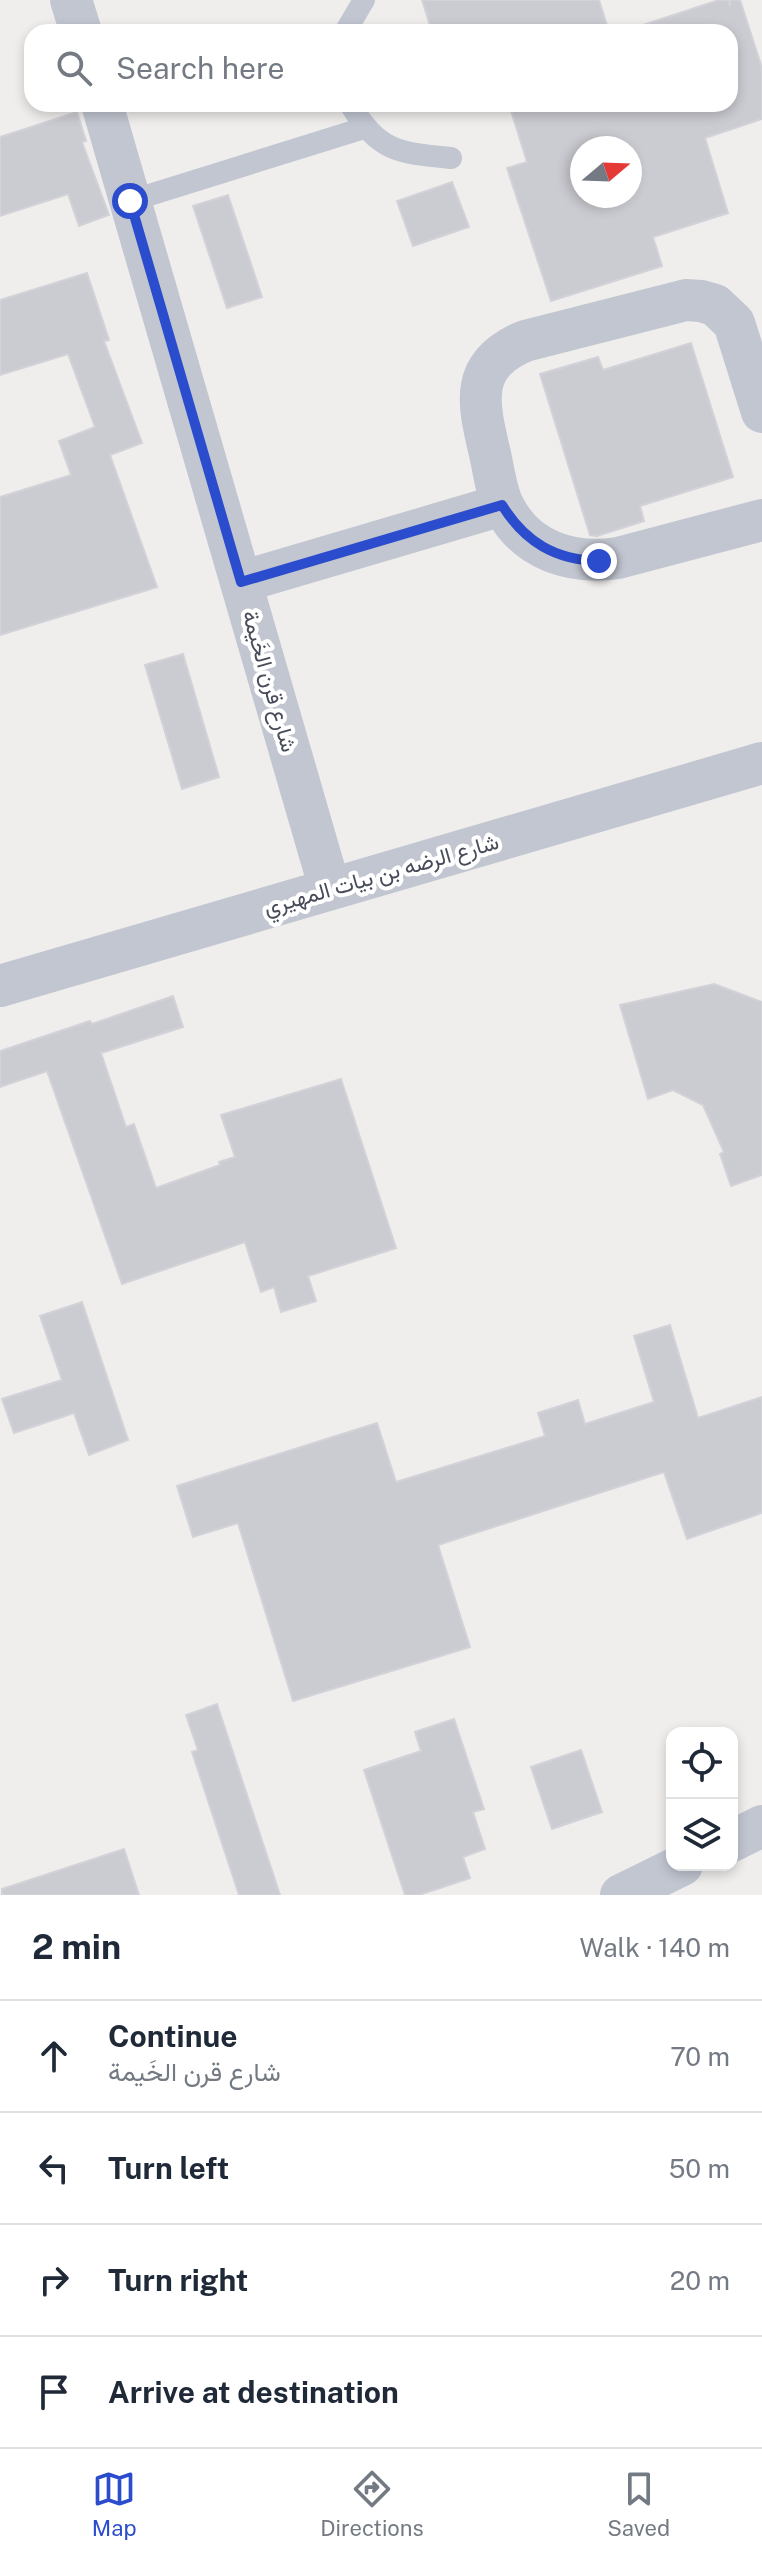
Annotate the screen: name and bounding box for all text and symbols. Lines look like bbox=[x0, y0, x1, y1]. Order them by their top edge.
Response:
search box bbox=[24, 24, 738, 112]
icon: search bbox=[52, 46, 96, 90]
text: Search here bbox=[116, 50, 284, 86]
north arrow bbox=[570, 136, 642, 208]
route start bbox=[112, 183, 148, 219]
route end bbox=[581, 543, 617, 579]
street label: شارع قرن الخَيمة bbox=[235, 607, 303, 755]
street label: شارع الرضه بن بيات المهيري bbox=[261, 828, 503, 926]
map controls bbox=[666, 1727, 738, 1871]
button: locate bbox=[666, 1727, 738, 1799]
button: layers bbox=[666, 1799, 738, 1871]
text: 2 min bbox=[32, 1927, 121, 1967]
text: Walk · 140 m bbox=[580, 1932, 730, 1963]
text: Continue bbox=[108, 2018, 238, 2054]
icon: ahead bbox=[32, 2034, 76, 2078]
text: 70 m bbox=[670, 2041, 730, 2072]
text: شارع قرن الخَيمة bbox=[108, 2056, 281, 2087]
icon: left bbox=[32, 2146, 76, 2190]
text: Turn left bbox=[108, 2150, 229, 2186]
text: 50 m bbox=[669, 2153, 730, 2184]
icon: right bbox=[32, 2258, 76, 2302]
text: Turn right bbox=[108, 2262, 248, 2298]
text: 20 m bbox=[670, 2265, 730, 2296]
icon: arrive bbox=[32, 2370, 76, 2414]
text: Arrive at destination bbox=[108, 2374, 399, 2410]
tab: Map bbox=[92, 2467, 137, 2541]
tab: Directions bbox=[320, 2467, 424, 2541]
tab: Saved bbox=[607, 2467, 670, 2541]

